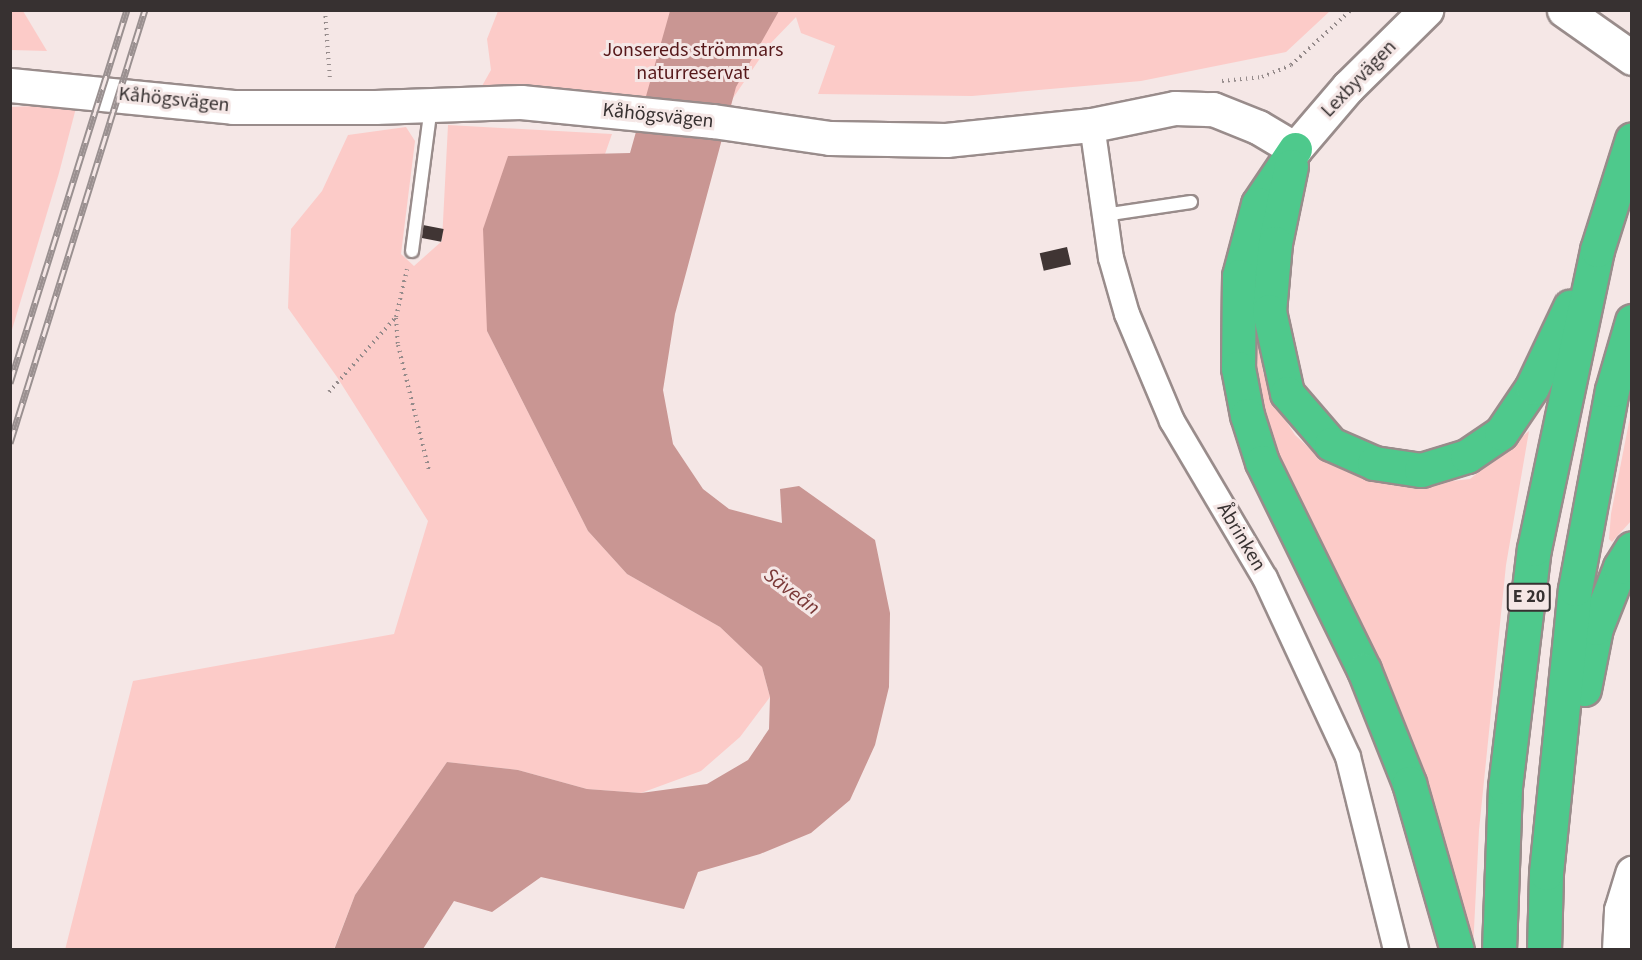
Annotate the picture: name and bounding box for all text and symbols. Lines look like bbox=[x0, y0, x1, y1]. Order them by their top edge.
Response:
street label: Lexbyvägen bbox=[1316, 35, 1402, 123]
park label: Jonsereds strömmars naturreservat bbox=[603, 39, 783, 86]
street label: Kåhögsvägen bbox=[117, 82, 231, 118]
street label: Kåhögsvägen bbox=[601, 98, 715, 134]
street label: Åbrinken bbox=[1211, 499, 1271, 575]
water label: Säveån bbox=[759, 562, 825, 620]
road number: E 20 bbox=[1506, 582, 1552, 612]

